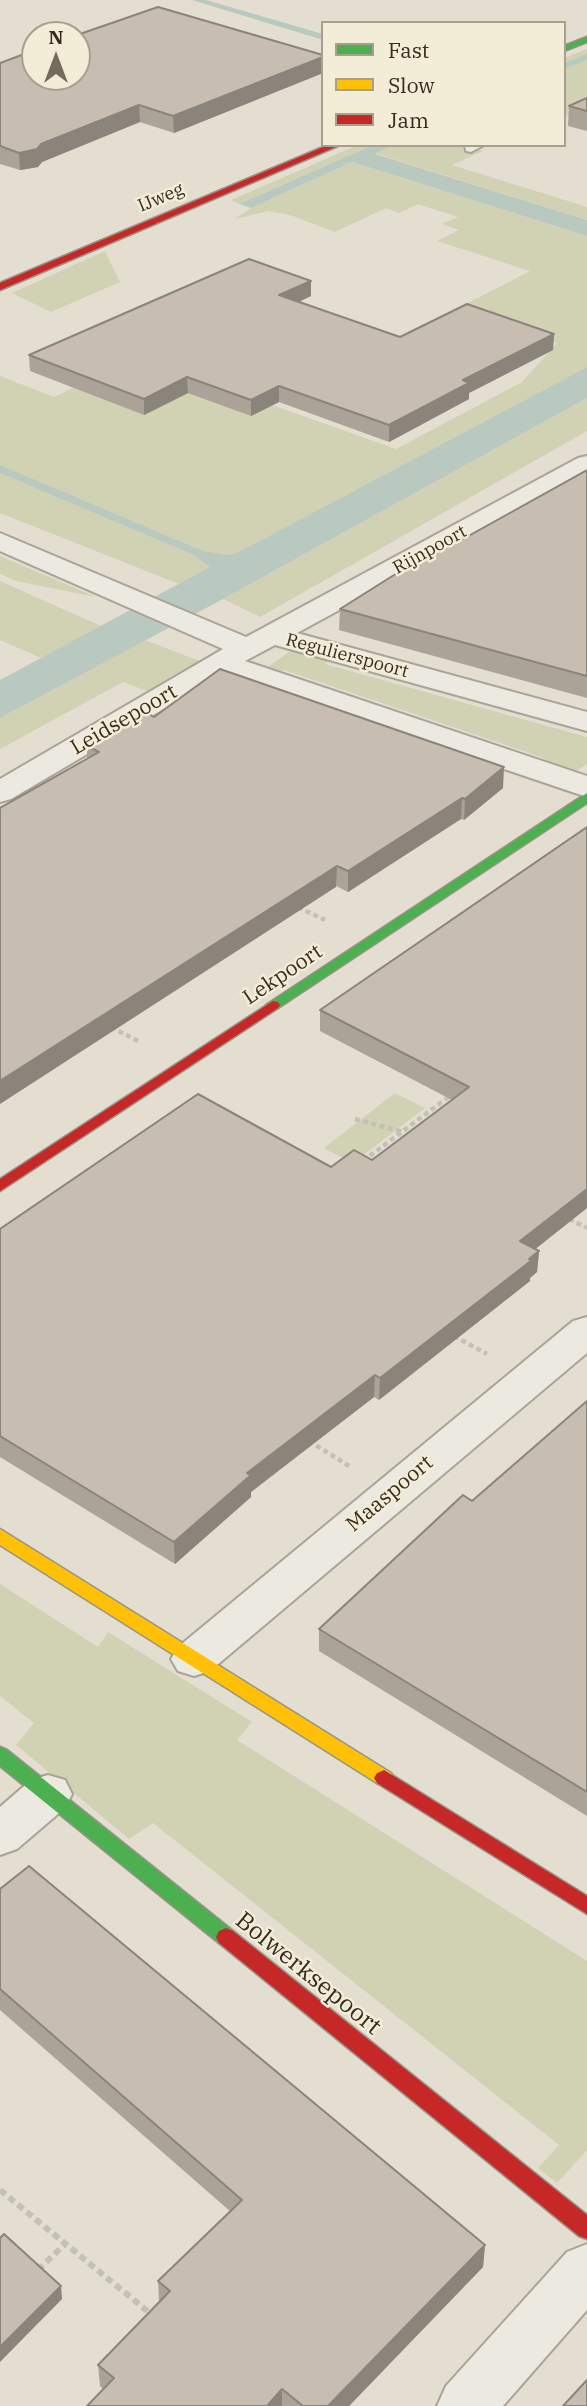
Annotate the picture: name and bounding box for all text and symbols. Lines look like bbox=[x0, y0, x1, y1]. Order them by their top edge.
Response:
north arrow bbox=[21, 21, 91, 91]
legend bbox=[321, 21, 566, 147]
text: N bbox=[48, 25, 64, 49]
text: Fast bbox=[388, 36, 429, 64]
text: Slow bbox=[388, 71, 435, 99]
text: Jam bbox=[388, 106, 429, 134]
street label: IJweg bbox=[135, 179, 187, 217]
street label: Rijnpoort bbox=[389, 521, 471, 579]
street label: Regulierspoort bbox=[283, 629, 411, 683]
street label: Leidsepoort bbox=[66, 679, 182, 761]
street label: Lekpoort bbox=[239, 939, 327, 1011]
street label: Maaspoort bbox=[342, 1450, 438, 1538]
street label: Bolwerksepoort bbox=[229, 1906, 387, 2042]

